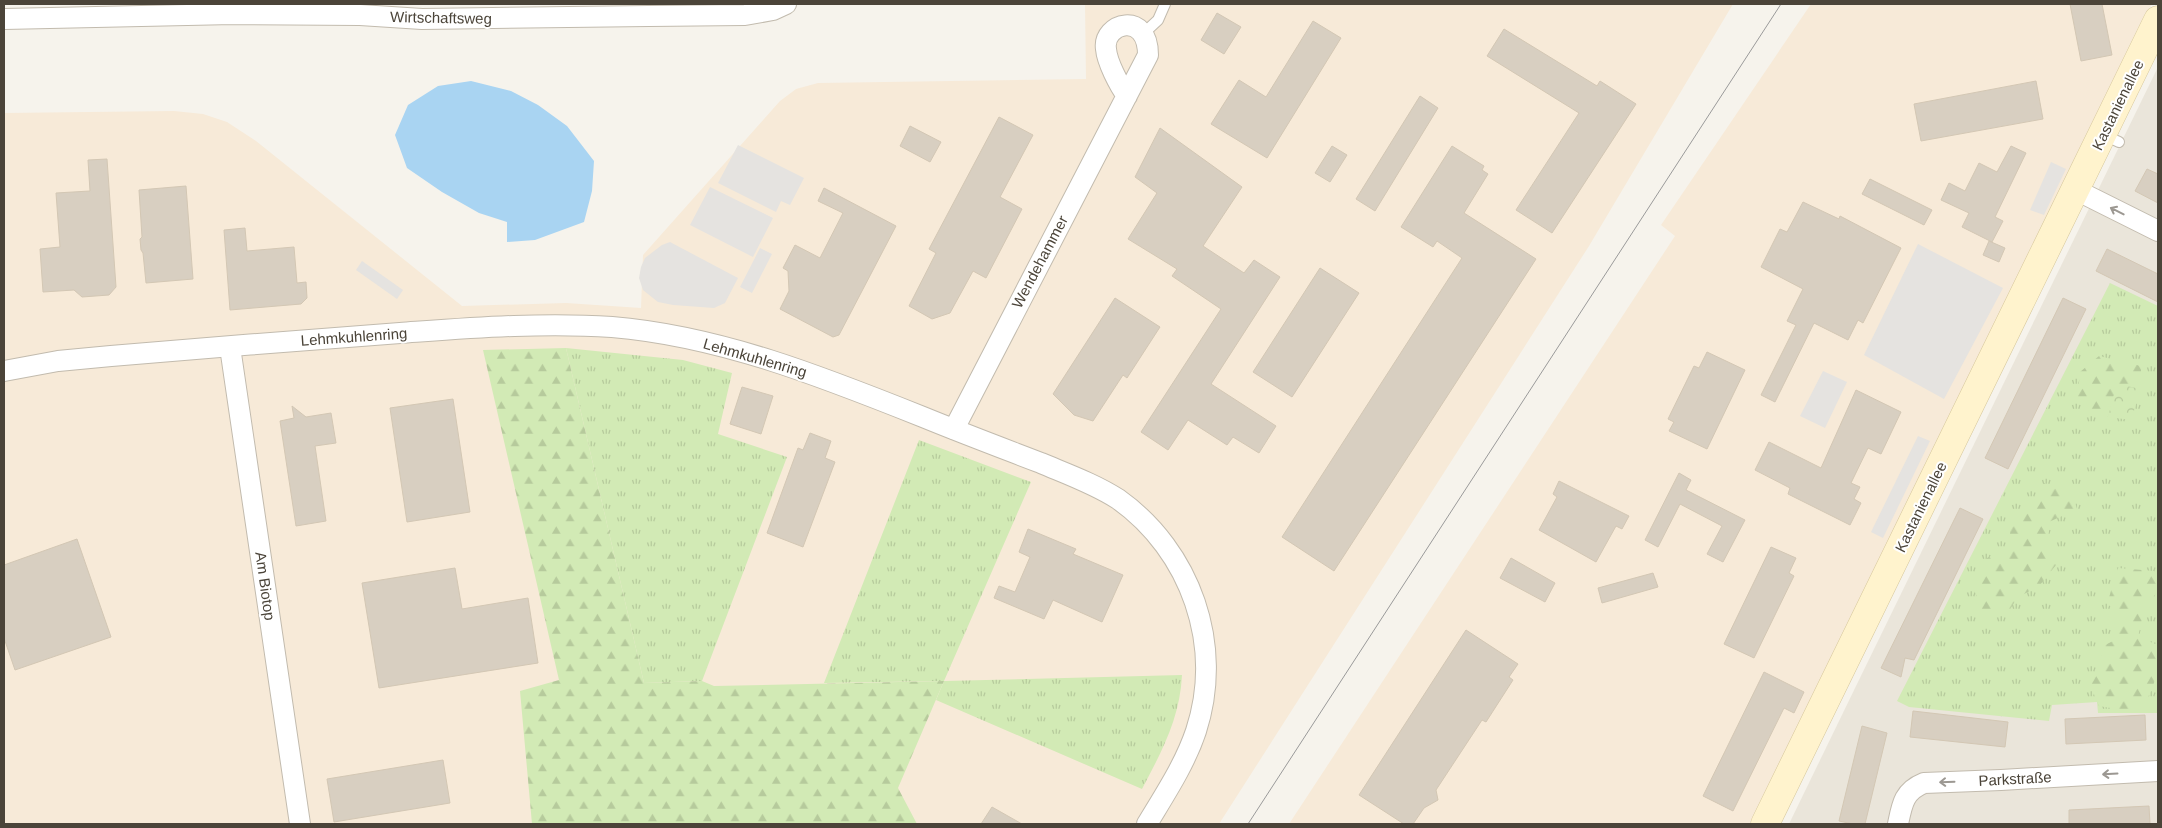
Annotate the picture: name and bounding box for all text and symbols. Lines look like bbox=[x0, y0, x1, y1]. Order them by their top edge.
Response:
street label: Wirtschaftsweg bbox=[390, 8, 492, 27]
street label: Kastanienallee bbox=[2088, 57, 2147, 153]
one-way arrow bbox=[2110, 205, 2125, 215]
street label: Wendehammer bbox=[1008, 213, 1071, 311]
street label: Lehmkuhlenring bbox=[300, 324, 408, 349]
street label: Lehmkuhlenring bbox=[701, 335, 809, 380]
street label: Kastanienallee bbox=[1891, 459, 1950, 555]
street label: Am Biotop bbox=[252, 550, 279, 621]
street label: Parkstraße bbox=[1978, 768, 2052, 789]
one-way arrow bbox=[2102, 770, 2118, 779]
one-way arrow bbox=[1940, 777, 1956, 787]

